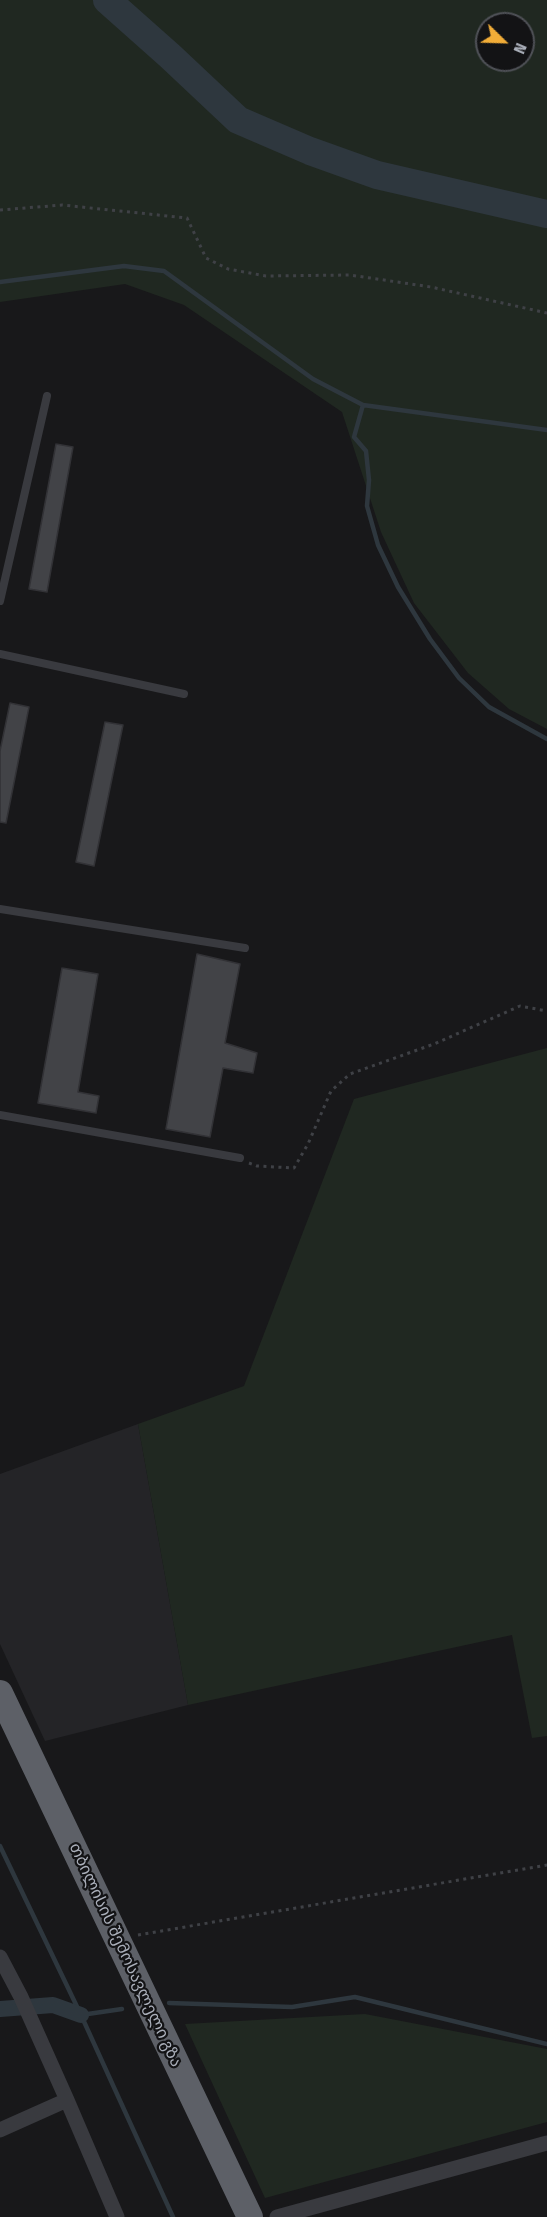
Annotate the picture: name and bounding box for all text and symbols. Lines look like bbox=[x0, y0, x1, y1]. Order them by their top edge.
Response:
north arrow bbox=[475, 12, 535, 72]
text: N bbox=[510, 40, 531, 57]
street label: თბილისის შემოსავლელი გზა bbox=[65, 1840, 185, 2070]

